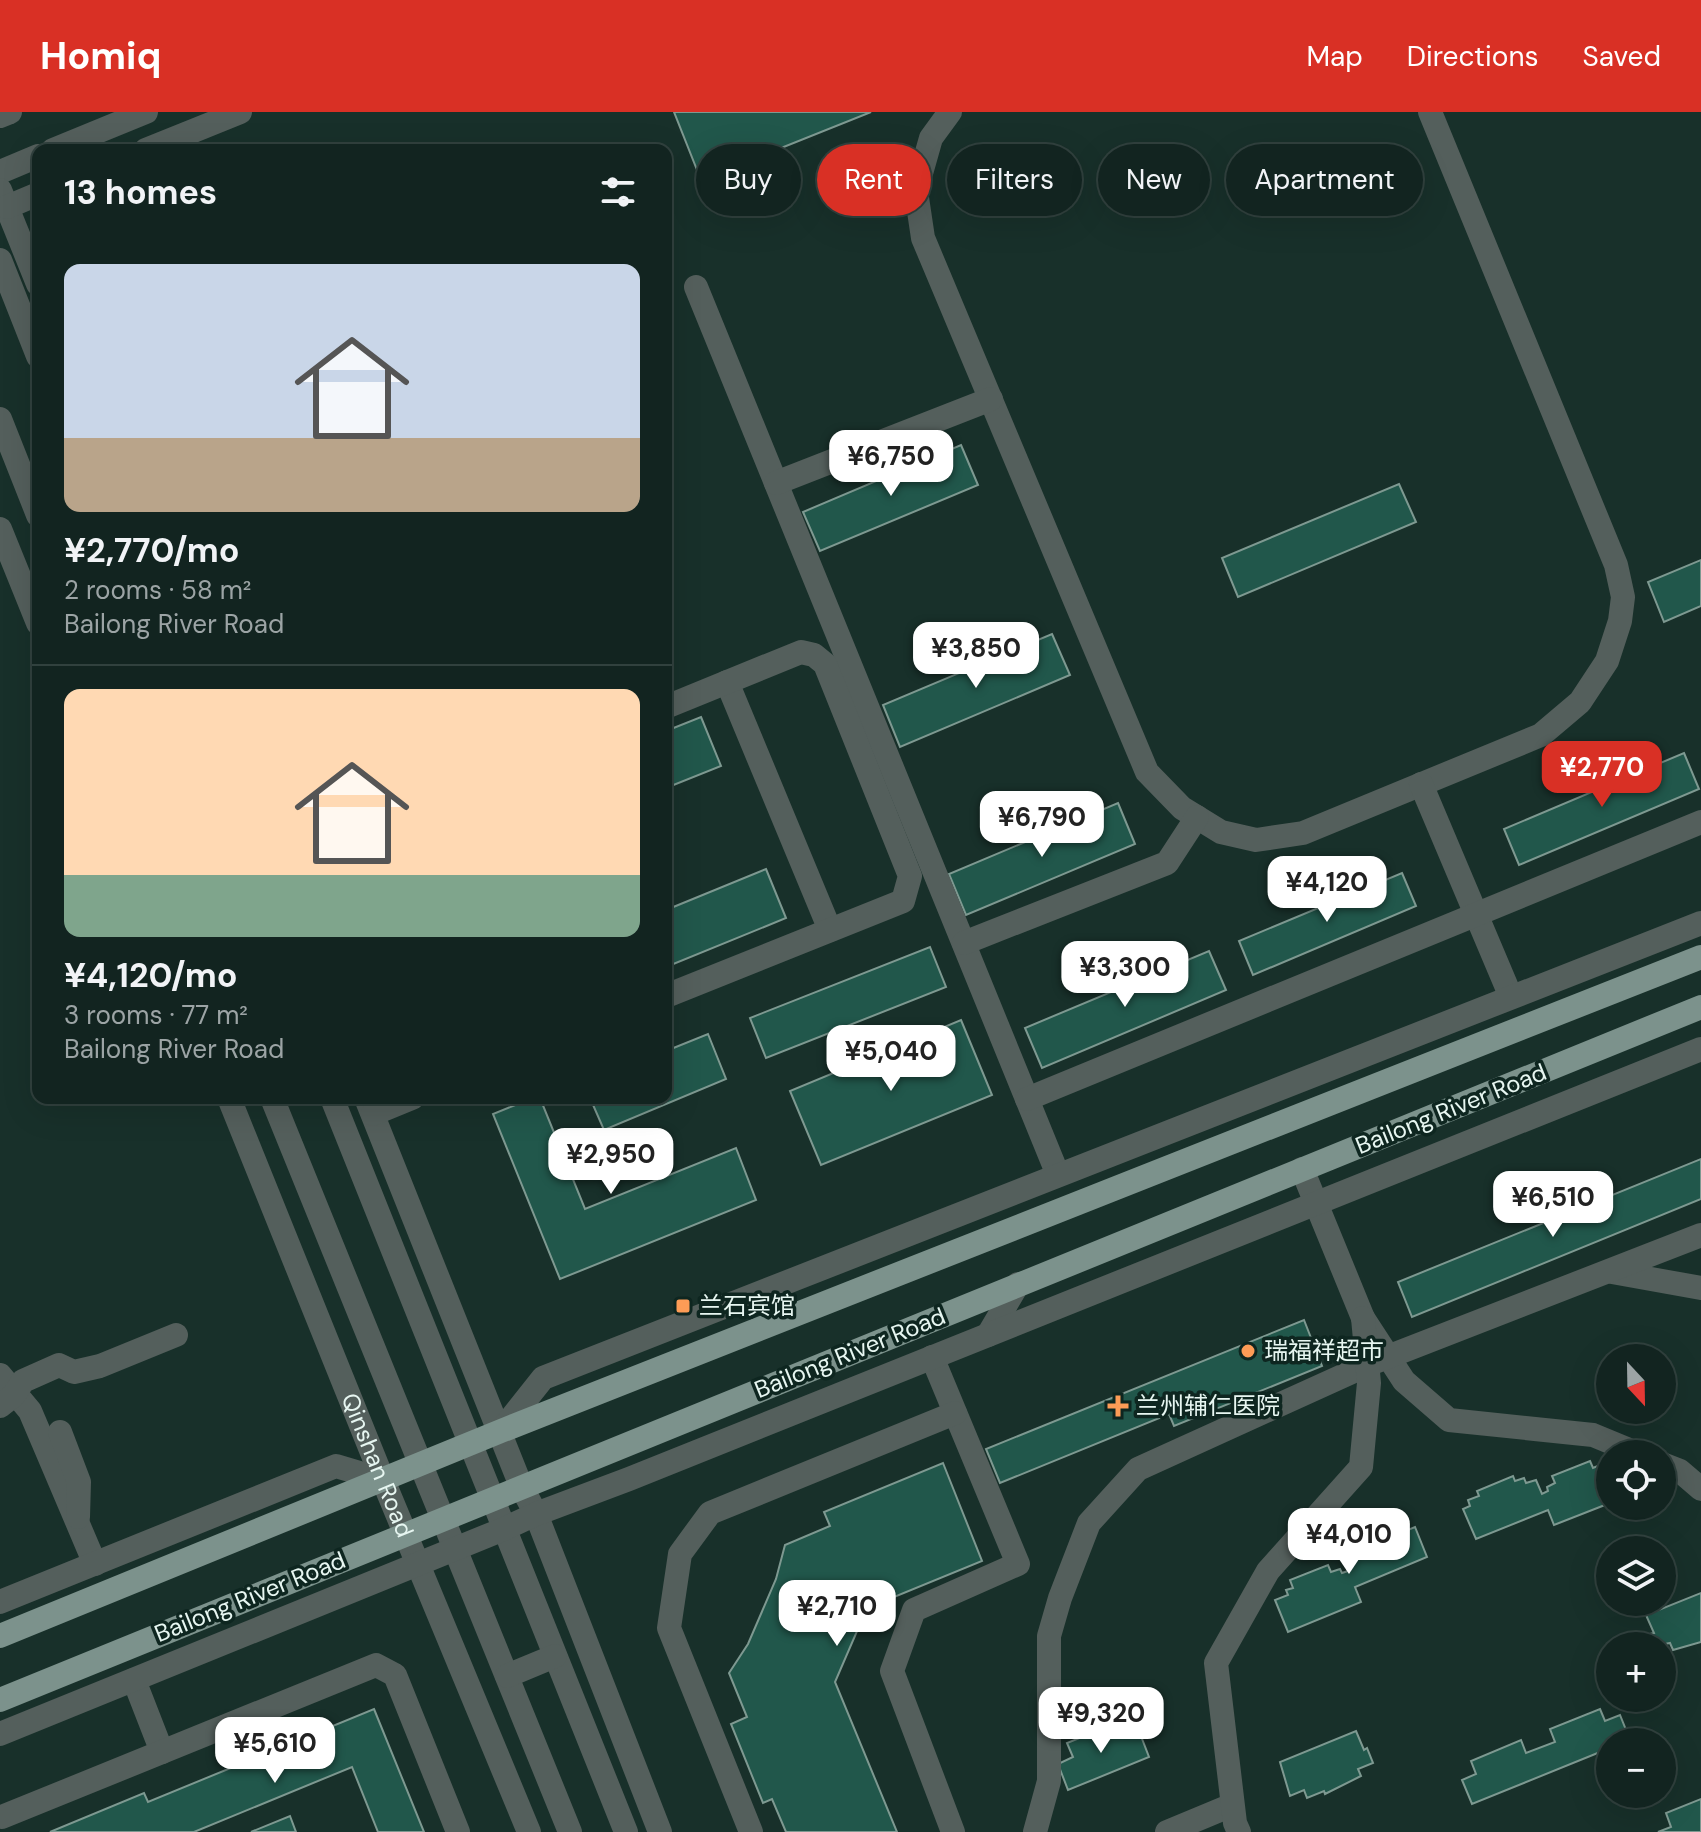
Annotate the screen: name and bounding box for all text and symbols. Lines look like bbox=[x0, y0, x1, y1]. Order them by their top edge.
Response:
text: Homiq bbox=[40, 31, 161, 81]
text: Map bbox=[1306, 38, 1363, 75]
text: Directions bbox=[1407, 38, 1539, 75]
text: Saved bbox=[1583, 38, 1661, 75]
chip: Buy bbox=[696, 144, 801, 216]
chip: Rent bbox=[817, 144, 931, 216]
chip: Filters bbox=[947, 144, 1082, 216]
chip: New bbox=[1098, 144, 1210, 216]
chip: Apartment bbox=[1226, 144, 1423, 216]
text: 13 homes bbox=[64, 170, 217, 215]
icon: filters bbox=[596, 170, 640, 214]
icon: home bbox=[280, 316, 424, 460]
pin: ¥6,750 bbox=[826, 430, 956, 498]
text: ¥6,750 bbox=[847, 439, 935, 473]
text: ¥2,770/mo bbox=[64, 528, 240, 573]
text: 2 rooms · 58 m² bbox=[64, 573, 251, 607]
text: Bailong River Road bbox=[64, 607, 284, 641]
pin: ¥3,850 bbox=[911, 622, 1041, 690]
text: ¥3,850 bbox=[931, 631, 1021, 665]
icon: home bbox=[280, 741, 424, 885]
pin: ¥2,770 bbox=[1537, 741, 1667, 809]
text: ¥2,770 bbox=[1560, 750, 1644, 784]
pin: ¥6,790 bbox=[977, 791, 1107, 859]
text: ¥6,790 bbox=[998, 800, 1086, 834]
pin: ¥4,120 bbox=[1262, 856, 1392, 924]
text: ¥4,120 bbox=[1286, 865, 1368, 899]
pin: ¥3,300 bbox=[1060, 941, 1190, 1009]
text: ¥3,300 bbox=[1079, 950, 1171, 984]
text: ¥4,120/mo bbox=[64, 953, 238, 998]
text: 3 rooms · 77 m² bbox=[64, 998, 248, 1032]
pin: ¥5,040 bbox=[826, 1025, 956, 1093]
text: Bailong River Road bbox=[64, 1032, 284, 1066]
text: ¥5,040 bbox=[845, 1034, 937, 1068]
street label: Bailong River Road bbox=[1351, 1056, 1551, 1161]
pin: ¥2,950 bbox=[546, 1128, 676, 1196]
text: ¥2,950 bbox=[566, 1137, 656, 1171]
pin: ¥6,510 bbox=[1488, 1171, 1618, 1239]
text: ¥6,510 bbox=[1511, 1180, 1595, 1214]
place label: 兰石宾馆 bbox=[699, 1290, 795, 1321]
marker: 兰石宾馆 bbox=[674, 1297, 692, 1315]
street label: Bailong River Road bbox=[750, 1300, 950, 1405]
place label: 瑞福祥超市 bbox=[1264, 1335, 1384, 1366]
marker: 瑞福祥超市 bbox=[1239, 1342, 1257, 1360]
north arrow bbox=[1596, 1344, 1676, 1424]
map controls bbox=[1596, 1344, 1676, 1808]
street label: Qinshan Road bbox=[335, 1388, 421, 1542]
place label: 兰州辅仁医院 bbox=[1136, 1390, 1280, 1421]
marker: 兰州辅仁医院 bbox=[1107, 1395, 1129, 1417]
button: locate bbox=[1596, 1440, 1676, 1520]
pin: ¥4,010 bbox=[1284, 1508, 1414, 1576]
text: ¥4,010 bbox=[1306, 1517, 1392, 1551]
button: layers bbox=[1596, 1536, 1676, 1616]
street label: Bailong River Road bbox=[150, 1544, 350, 1649]
pin: ¥2,710 bbox=[772, 1580, 902, 1648]
text: ¥2,710 bbox=[797, 1589, 877, 1623]
button: + bbox=[1596, 1632, 1676, 1712]
pin: ¥9,320 bbox=[1036, 1687, 1166, 1755]
text: ¥9,320 bbox=[1057, 1696, 1145, 1730]
pin: ¥5,610 bbox=[210, 1717, 340, 1785]
text: ¥5,610 bbox=[233, 1726, 317, 1760]
button: − bbox=[1596, 1728, 1676, 1808]

